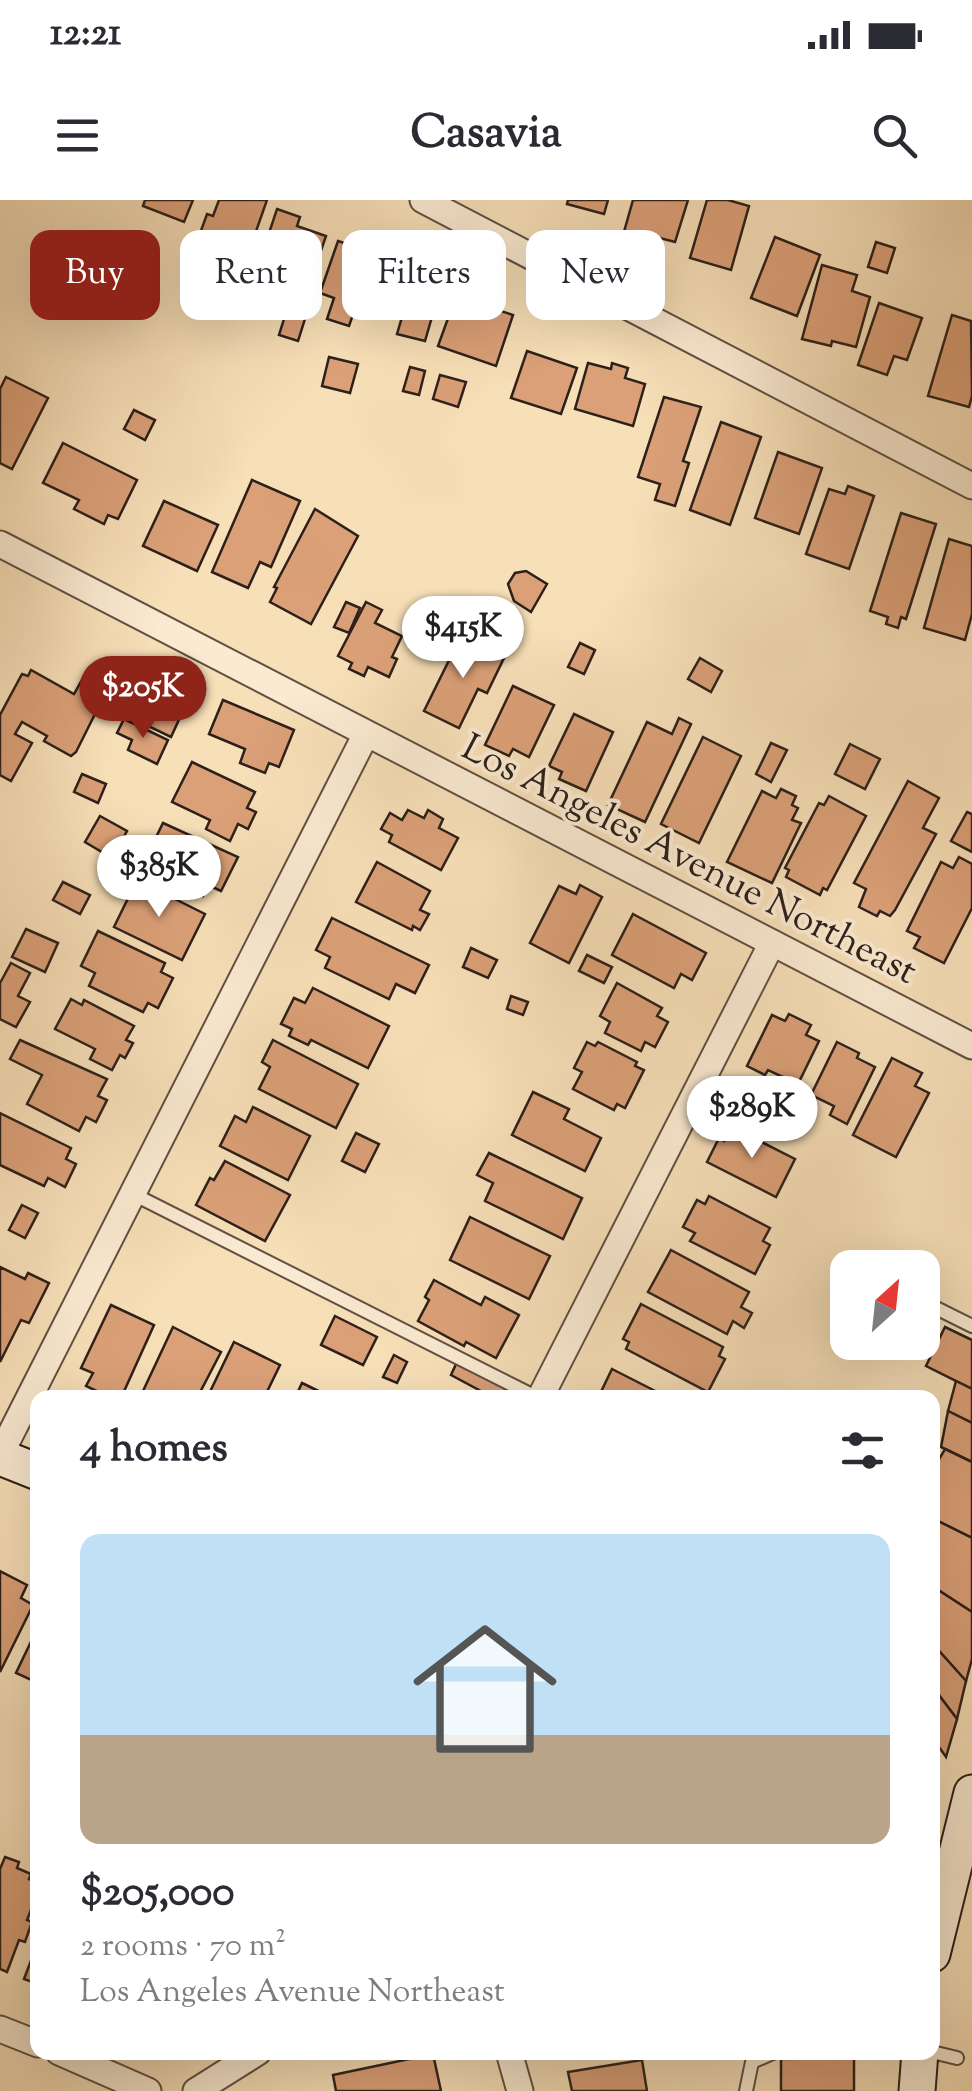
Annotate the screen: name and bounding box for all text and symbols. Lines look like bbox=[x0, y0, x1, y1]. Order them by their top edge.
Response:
text: 12:21 bbox=[50, 8, 121, 62]
text: Casavia bbox=[410, 103, 562, 168]
icon: menu bbox=[50, 108, 105, 163]
icon: search bbox=[867, 108, 922, 163]
chip: Buy bbox=[30, 230, 160, 320]
chip: Rent bbox=[180, 230, 322, 320]
chip: Filters bbox=[342, 230, 506, 320]
chip: New bbox=[526, 230, 665, 320]
pin: $415K bbox=[393, 596, 533, 681]
text: $415K bbox=[424, 605, 502, 651]
pin: $205K bbox=[73, 656, 213, 741]
text: $205K bbox=[101, 665, 185, 711]
street label: Los Angeles Avenue Northeast bbox=[451, 723, 925, 1000]
pin: $385K bbox=[89, 835, 229, 920]
text: $385K bbox=[119, 844, 199, 890]
pin: $289K bbox=[682, 1076, 822, 1161]
text: $289K bbox=[709, 1085, 795, 1131]
north arrow bbox=[830, 1250, 940, 1360]
map controls bbox=[830, 1250, 940, 1360]
text: 4 homes bbox=[80, 1420, 228, 1480]
icon: filters bbox=[835, 1423, 890, 1478]
icon: home bbox=[395, 1599, 575, 1779]
text: $205,000 bbox=[80, 1864, 235, 1924]
text: 2 rooms · 70 m² bbox=[80, 1924, 286, 1970]
text: Los Angeles Avenue Northeast bbox=[80, 1970, 505, 2016]

